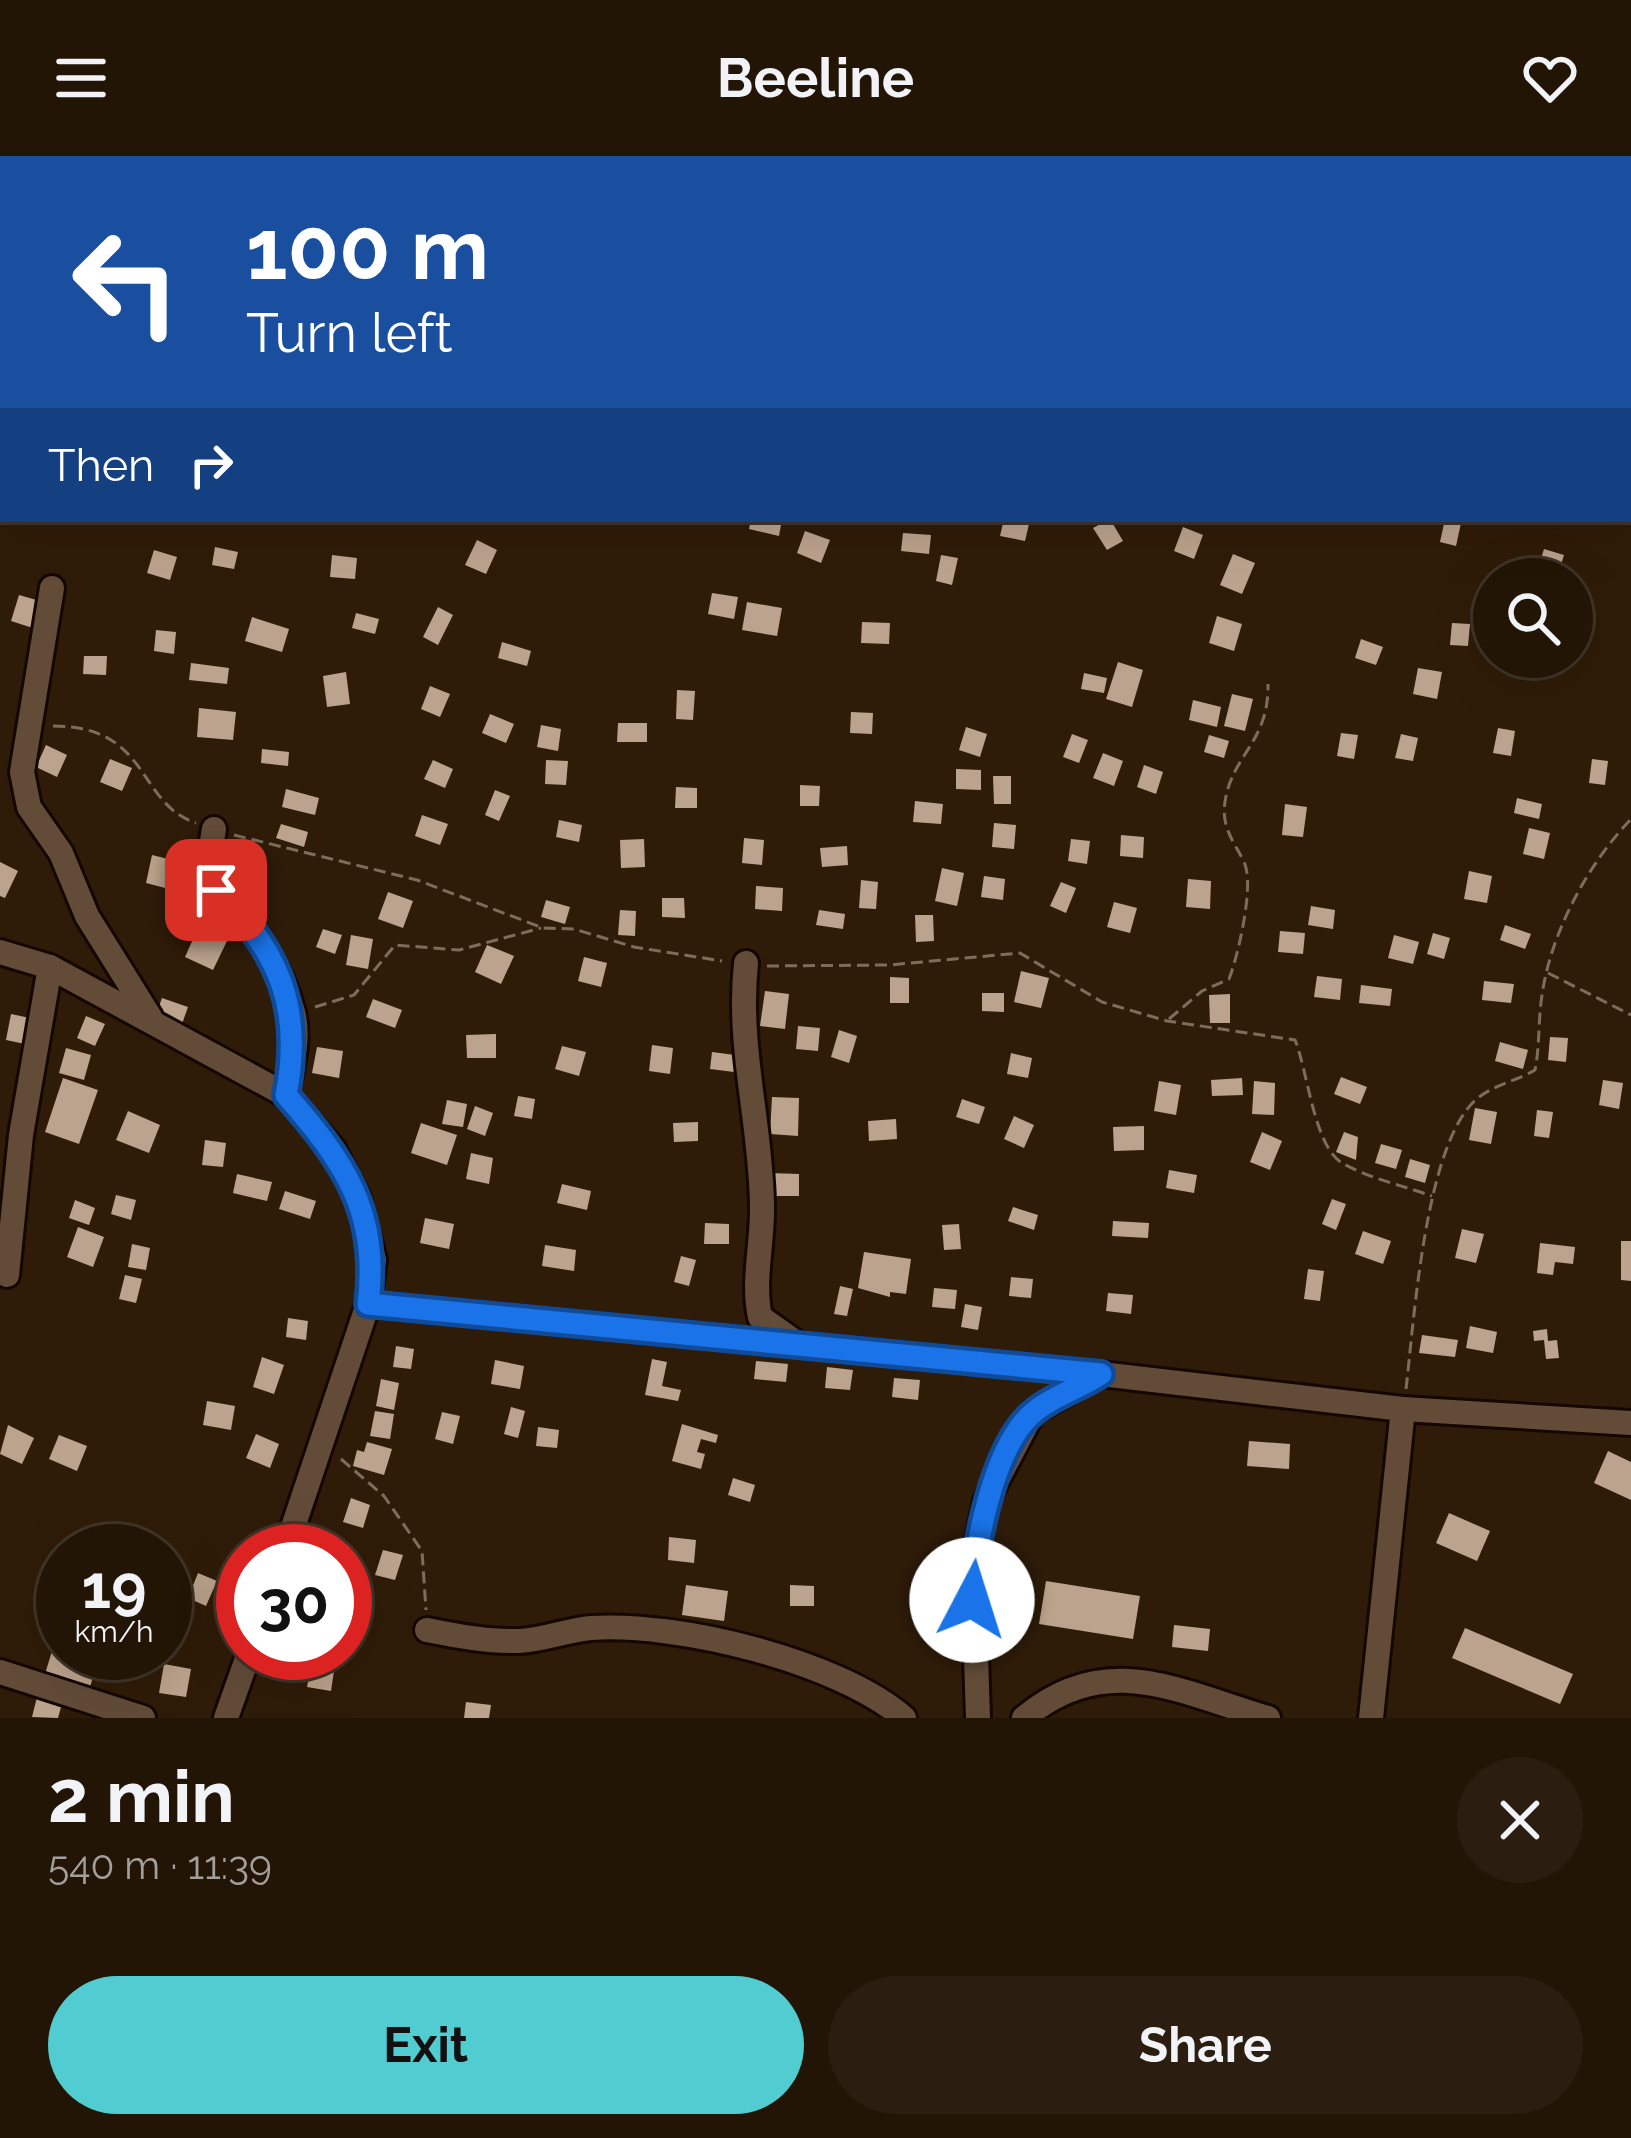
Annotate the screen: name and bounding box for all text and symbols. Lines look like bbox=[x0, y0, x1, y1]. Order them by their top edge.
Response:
icon: menu bbox=[48, 45, 114, 111]
icon: heart bbox=[1517, 45, 1583, 111]
text: Beeline bbox=[717, 46, 914, 110]
text: 100 m bbox=[246, 200, 489, 299]
icon: left bbox=[48, 204, 204, 360]
text: Turn left bbox=[246, 301, 453, 365]
icon: right bbox=[178, 432, 244, 498]
text: Then bbox=[48, 439, 154, 492]
map controls bbox=[1473, 558, 1593, 678]
button: search bbox=[1473, 558, 1593, 678]
pin bbox=[165, 839, 267, 941]
icon: arrive bbox=[183, 857, 249, 923]
speed limit sign: 30 bbox=[216, 1524, 372, 1680]
position arrow bbox=[909, 1537, 1035, 1663]
text: 19 bbox=[82, 1552, 146, 1622]
text: km/h bbox=[74, 1614, 154, 1649]
text: 2 min bbox=[48, 1754, 235, 1839]
button: close bbox=[1457, 1757, 1583, 1883]
text: 540 m · 11:39 bbox=[48, 1842, 272, 1888]
button: Exit bbox=[48, 1976, 804, 2114]
button: Share bbox=[828, 1976, 1583, 2114]

